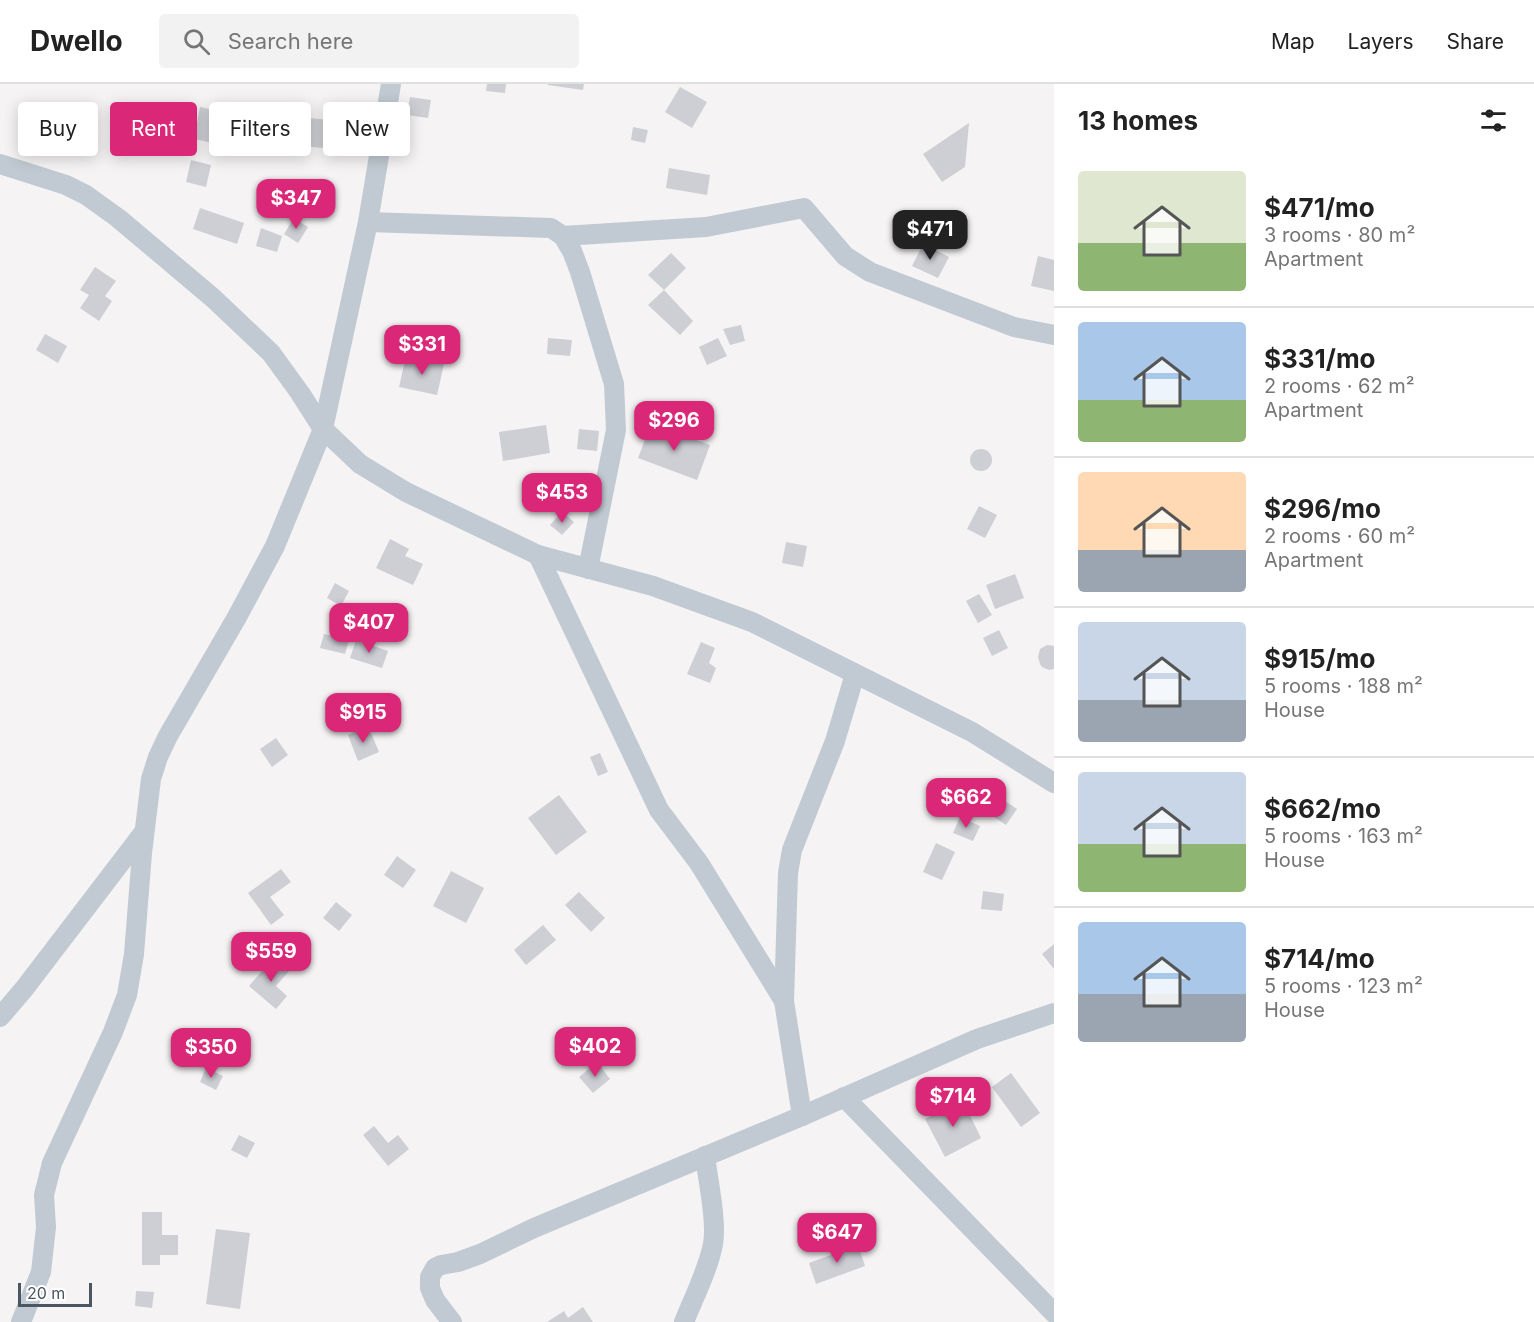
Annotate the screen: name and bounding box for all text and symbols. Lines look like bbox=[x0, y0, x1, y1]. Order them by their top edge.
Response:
search box bbox=[159, 14, 579, 68]
text: Dwello bbox=[30, 24, 123, 58]
icon: search bbox=[180, 25, 213, 58]
text: Search here bbox=[228, 28, 353, 54]
text: Map bbox=[1271, 29, 1315, 54]
text: Layers bbox=[1348, 29, 1414, 54]
text: Share bbox=[1447, 29, 1504, 54]
chip: Buy bbox=[18, 102, 98, 156]
chip: Rent bbox=[110, 102, 197, 156]
chip: Filters bbox=[209, 102, 311, 156]
chip: New bbox=[323, 102, 410, 156]
icon: filters bbox=[1477, 104, 1510, 137]
text: 13 homes bbox=[1078, 105, 1198, 136]
pin: $347 bbox=[260, 179, 332, 230]
text: $347 bbox=[270, 186, 322, 210]
text: $471/mo bbox=[1264, 192, 1375, 223]
icon: home bbox=[1126, 195, 1198, 267]
pin: $471 bbox=[894, 210, 966, 261]
text: $471 bbox=[907, 217, 953, 241]
text: 3 rooms · 80 m² bbox=[1264, 223, 1415, 247]
text: Apartment bbox=[1264, 247, 1363, 271]
pin: $331 bbox=[386, 325, 458, 376]
text: $331 bbox=[398, 332, 446, 356]
text: $331/mo bbox=[1264, 343, 1376, 374]
icon: home bbox=[1126, 346, 1198, 418]
text: 2 rooms · 62 m² bbox=[1264, 374, 1415, 398]
text: Apartment bbox=[1264, 398, 1363, 422]
pin: $296 bbox=[638, 401, 710, 452]
text: $296 bbox=[648, 408, 700, 432]
pin: $453 bbox=[526, 473, 598, 524]
text: $453 bbox=[536, 480, 588, 504]
text: $296/mo bbox=[1264, 493, 1381, 524]
icon: home bbox=[1126, 496, 1198, 568]
text: 2 rooms · 60 m² bbox=[1264, 524, 1415, 548]
text: Apartment bbox=[1264, 548, 1363, 572]
pin: $407 bbox=[333, 603, 405, 654]
text: $407 bbox=[343, 610, 395, 634]
text: $915/mo bbox=[1264, 643, 1376, 674]
icon: home bbox=[1126, 646, 1198, 718]
text: 5 rooms · 188 m² bbox=[1264, 674, 1423, 698]
pin: $915 bbox=[327, 693, 399, 744]
text: House bbox=[1264, 698, 1325, 722]
text: $915 bbox=[339, 700, 387, 724]
pin: $662 bbox=[930, 778, 1002, 829]
text: $662 bbox=[940, 785, 992, 809]
text: $662/mo bbox=[1264, 793, 1381, 824]
icon: home bbox=[1126, 796, 1198, 868]
text: 5 rooms · 163 m² bbox=[1264, 824, 1423, 848]
text: House bbox=[1264, 848, 1325, 872]
pin: $559 bbox=[235, 932, 307, 983]
text: $559 bbox=[245, 939, 297, 963]
text: $714/mo bbox=[1264, 943, 1375, 974]
icon: home bbox=[1126, 946, 1198, 1018]
text: 5 rooms · 123 m² bbox=[1264, 974, 1423, 998]
text: House bbox=[1264, 998, 1325, 1022]
pin: $402 bbox=[559, 1027, 631, 1078]
pin: $350 bbox=[175, 1028, 247, 1079]
text: $402 bbox=[569, 1034, 621, 1058]
text: $350 bbox=[185, 1035, 237, 1059]
pin: $714 bbox=[917, 1077, 989, 1128]
text: $714 bbox=[930, 1084, 976, 1108]
pin: $647 bbox=[801, 1213, 873, 1264]
text: $647 bbox=[811, 1220, 863, 1244]
scale bar bbox=[18, 1280, 92, 1308]
text: 20 m bbox=[27, 1283, 65, 1303]

